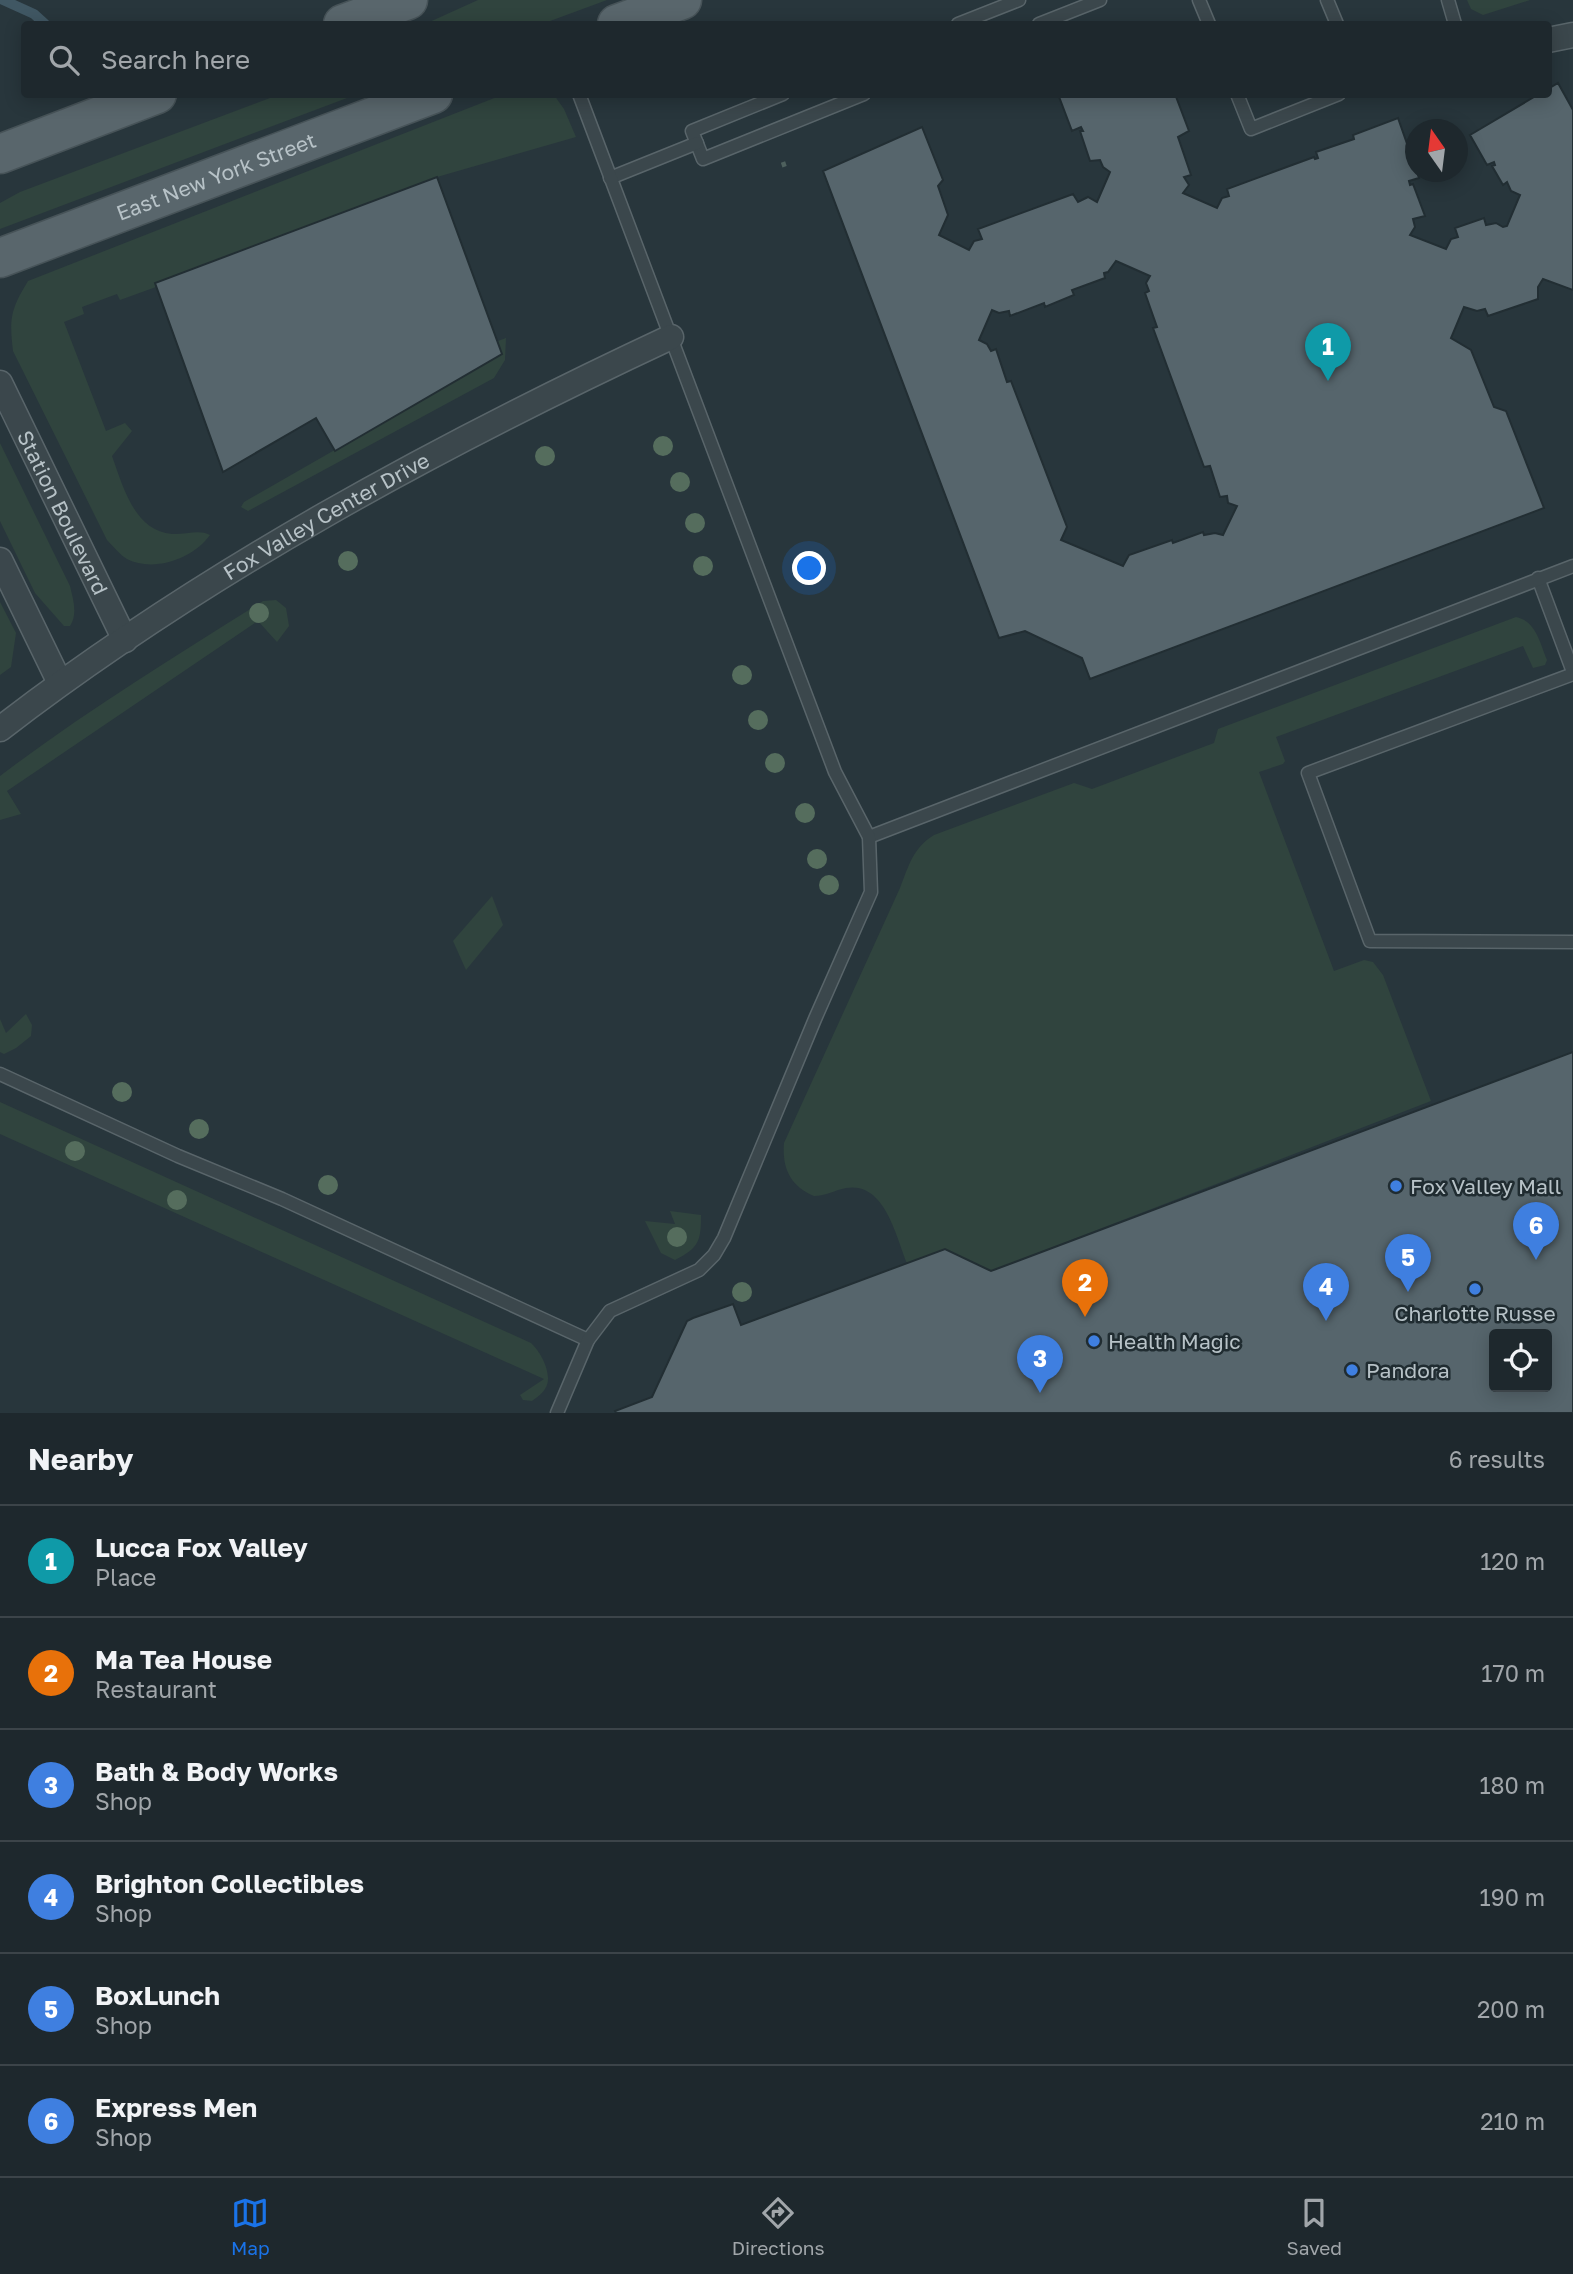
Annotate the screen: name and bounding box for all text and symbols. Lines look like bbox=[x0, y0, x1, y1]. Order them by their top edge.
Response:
search box bbox=[21, 21, 1552, 98]
icon: search bbox=[45, 41, 83, 79]
text: Search here bbox=[101, 44, 250, 75]
north arrow bbox=[1405, 119, 1468, 182]
street label: East New York Street bbox=[113, 127, 319, 226]
pin: 1 bbox=[1305, 323, 1351, 381]
street label: Station Boulevard bbox=[12, 426, 114, 599]
street label: Fox Valley Center Drive bbox=[218, 447, 434, 585]
your location bbox=[792, 551, 826, 585]
place label: Fox Valley Mall bbox=[1410, 1173, 1561, 1199]
marker: Fox Valley Mall bbox=[1388, 1178, 1404, 1194]
pin: 6 bbox=[1513, 1202, 1559, 1260]
pin: 5 bbox=[1385, 1234, 1431, 1292]
pin: 2 bbox=[1062, 1259, 1108, 1317]
pin: 4 bbox=[1303, 1263, 1349, 1321]
marker: Charlotte Russe bbox=[1467, 1281, 1483, 1297]
place label: Charlotte Russe bbox=[1394, 1300, 1556, 1326]
place label: Health Magic bbox=[1108, 1328, 1241, 1354]
map controls bbox=[1489, 1329, 1552, 1392]
button: locate bbox=[1489, 1329, 1552, 1392]
marker: Health Magic bbox=[1086, 1333, 1102, 1349]
pin: 3 bbox=[1017, 1335, 1063, 1393]
place label: Pandora bbox=[1366, 1357, 1450, 1383]
marker: Pandora bbox=[1344, 1362, 1360, 1378]
text: Nearby bbox=[28, 1441, 133, 1477]
text: 6 results bbox=[1449, 1445, 1545, 1473]
text: Lucca Fox Valley bbox=[95, 1532, 308, 1563]
text: 1 bbox=[45, 1547, 57, 1575]
text: 120 m bbox=[1480, 1547, 1545, 1575]
text: Place bbox=[95, 1563, 156, 1591]
text: Ma Tea House bbox=[95, 1644, 272, 1675]
text: 2 bbox=[44, 1659, 58, 1687]
text: 170 m bbox=[1481, 1659, 1545, 1687]
text: Restaurant bbox=[95, 1675, 217, 1703]
text: Bath & Body Works bbox=[95, 1756, 338, 1787]
text: 3 bbox=[44, 1771, 58, 1799]
text: 180 m bbox=[1479, 1771, 1545, 1799]
text: Shop bbox=[95, 1787, 152, 1815]
text: Brighton Collectibles bbox=[95, 1868, 364, 1899]
text: 4 bbox=[44, 1883, 58, 1911]
text: 190 m bbox=[1480, 1883, 1545, 1911]
text: Shop bbox=[95, 1899, 152, 1927]
text: BoxLunch bbox=[95, 1980, 220, 2011]
text: 5 bbox=[44, 1995, 58, 2023]
text: 200 m bbox=[1477, 1995, 1545, 2023]
text: Shop bbox=[95, 2011, 152, 2039]
text: Express Men bbox=[95, 2092, 257, 2123]
text: 6 bbox=[44, 2107, 58, 2135]
text: 210 m bbox=[1480, 2107, 1545, 2135]
text: Shop bbox=[95, 2123, 152, 2151]
tab: Map bbox=[231, 2194, 270, 2259]
tab: Directions bbox=[732, 2194, 825, 2259]
tab: Saved bbox=[1287, 2194, 1342, 2259]

